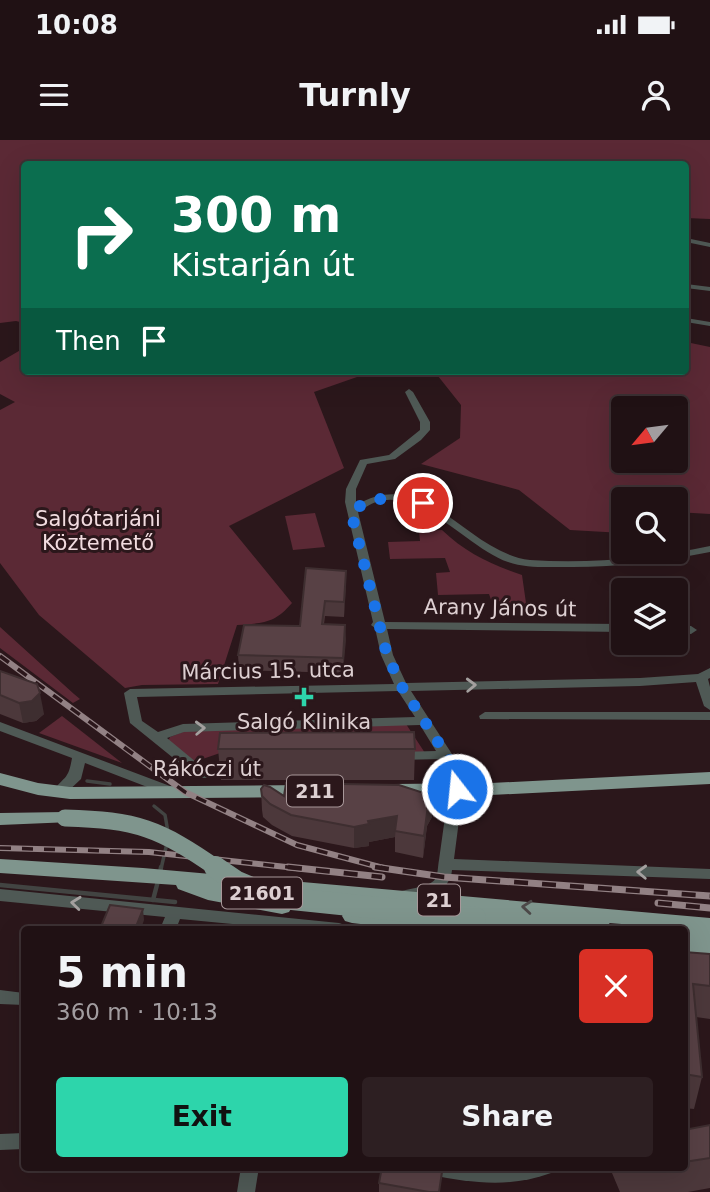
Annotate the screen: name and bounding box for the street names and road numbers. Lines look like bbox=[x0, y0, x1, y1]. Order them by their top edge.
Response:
street label: Arany János út bbox=[423, 595, 577, 621]
street label: Március 15. utca bbox=[181, 657, 355, 685]
street label: Rákóczi út bbox=[153, 757, 261, 781]
road number: 211 bbox=[287, 776, 343, 806]
road number: 21601 bbox=[222, 878, 302, 908]
road number: 21 bbox=[418, 884, 460, 916]

